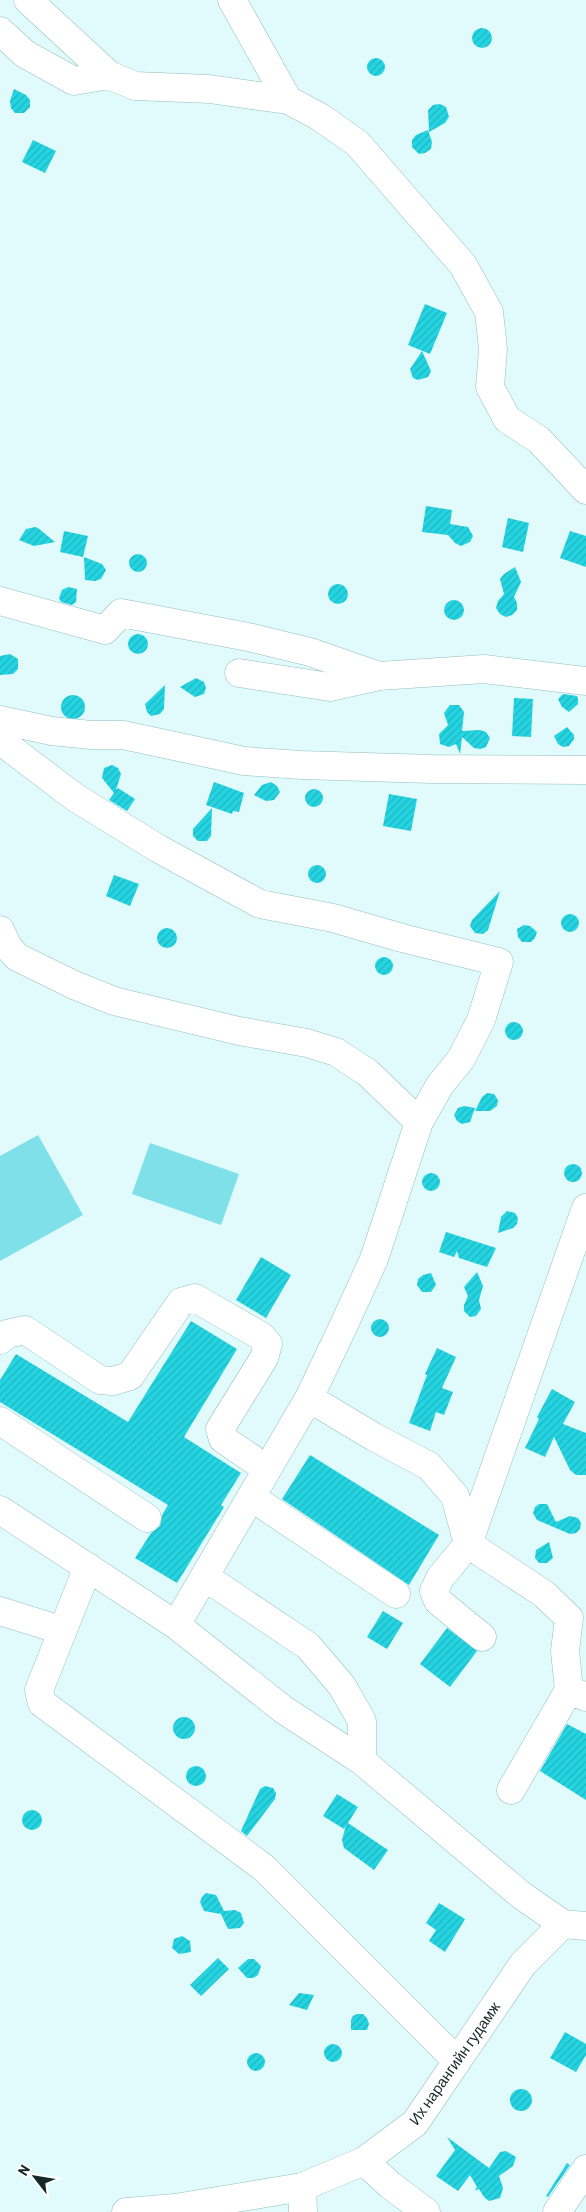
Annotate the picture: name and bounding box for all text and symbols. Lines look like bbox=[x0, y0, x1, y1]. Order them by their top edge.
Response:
street label: Их нарангийн гудамж bbox=[405, 1998, 503, 2128]
north arrow bbox=[10, 2152, 60, 2202]
text: N bbox=[14, 2162, 33, 2178]

